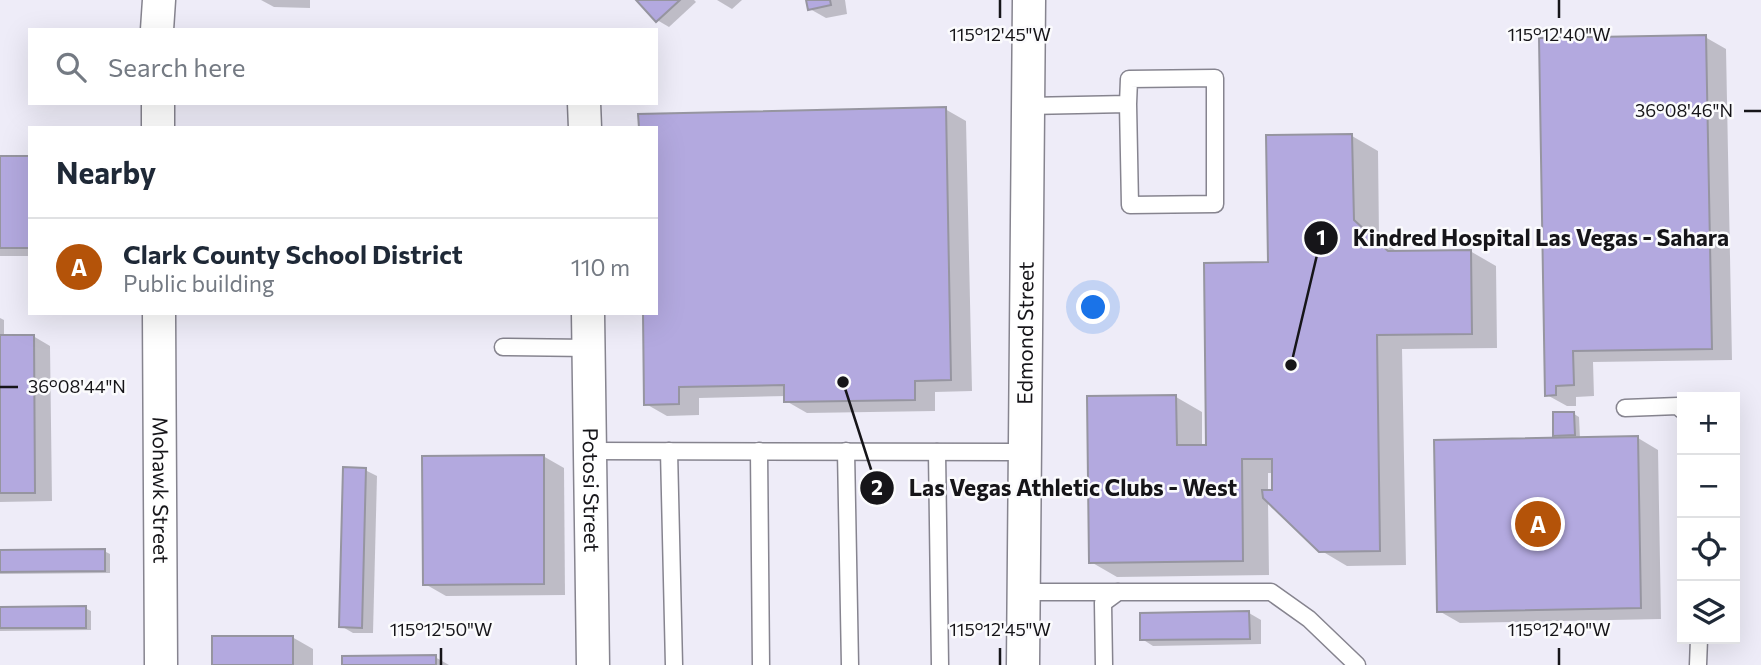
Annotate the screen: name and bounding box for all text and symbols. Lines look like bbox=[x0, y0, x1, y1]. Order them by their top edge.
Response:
text: 115°12'45"W bbox=[949, 23, 1051, 45]
text: 115°12'40"W bbox=[1507, 23, 1611, 45]
search box bbox=[28, 28, 658, 105]
icon: search bbox=[52, 48, 90, 86]
text: Search here bbox=[108, 51, 246, 82]
text: 36°08'46"N bbox=[1635, 99, 1733, 121]
text: Nearby bbox=[56, 153, 156, 190]
callout: Kindred Hospital Las Vegas - Sahara bbox=[1304, 216, 1743, 260]
text: Kindred Hospital Las Vegas - Sahara bbox=[1353, 223, 1729, 251]
text: 1 bbox=[1316, 224, 1326, 249]
text: Clark County School District bbox=[123, 238, 463, 269]
text: A bbox=[71, 253, 87, 281]
text: 110 m bbox=[571, 253, 630, 281]
street label: Edmond Street bbox=[1011, 261, 1038, 405]
text: Public building bbox=[123, 269, 274, 297]
your location bbox=[1076, 290, 1110, 324]
text: 36°08'44"N bbox=[28, 375, 126, 397]
map controls bbox=[1677, 392, 1740, 644]
button: + bbox=[1677, 392, 1740, 455]
street label: Mohawk Street bbox=[149, 416, 174, 564]
street label: Potosi Street bbox=[579, 428, 605, 552]
button: − bbox=[1677, 455, 1740, 518]
callout: Las Vegas Athletic Clubs - West bbox=[860, 466, 1251, 510]
text: Las Vegas Athletic Clubs - West bbox=[909, 473, 1237, 501]
text: 2 bbox=[871, 474, 883, 499]
pin: A bbox=[1515, 498, 1561, 550]
button: locate bbox=[1677, 518, 1740, 581]
button: layers bbox=[1677, 581, 1740, 644]
text: 115°12'50"W bbox=[390, 618, 492, 640]
text: 115°12'45"W bbox=[949, 618, 1051, 640]
text: 115°12'40"W bbox=[1507, 618, 1611, 640]

